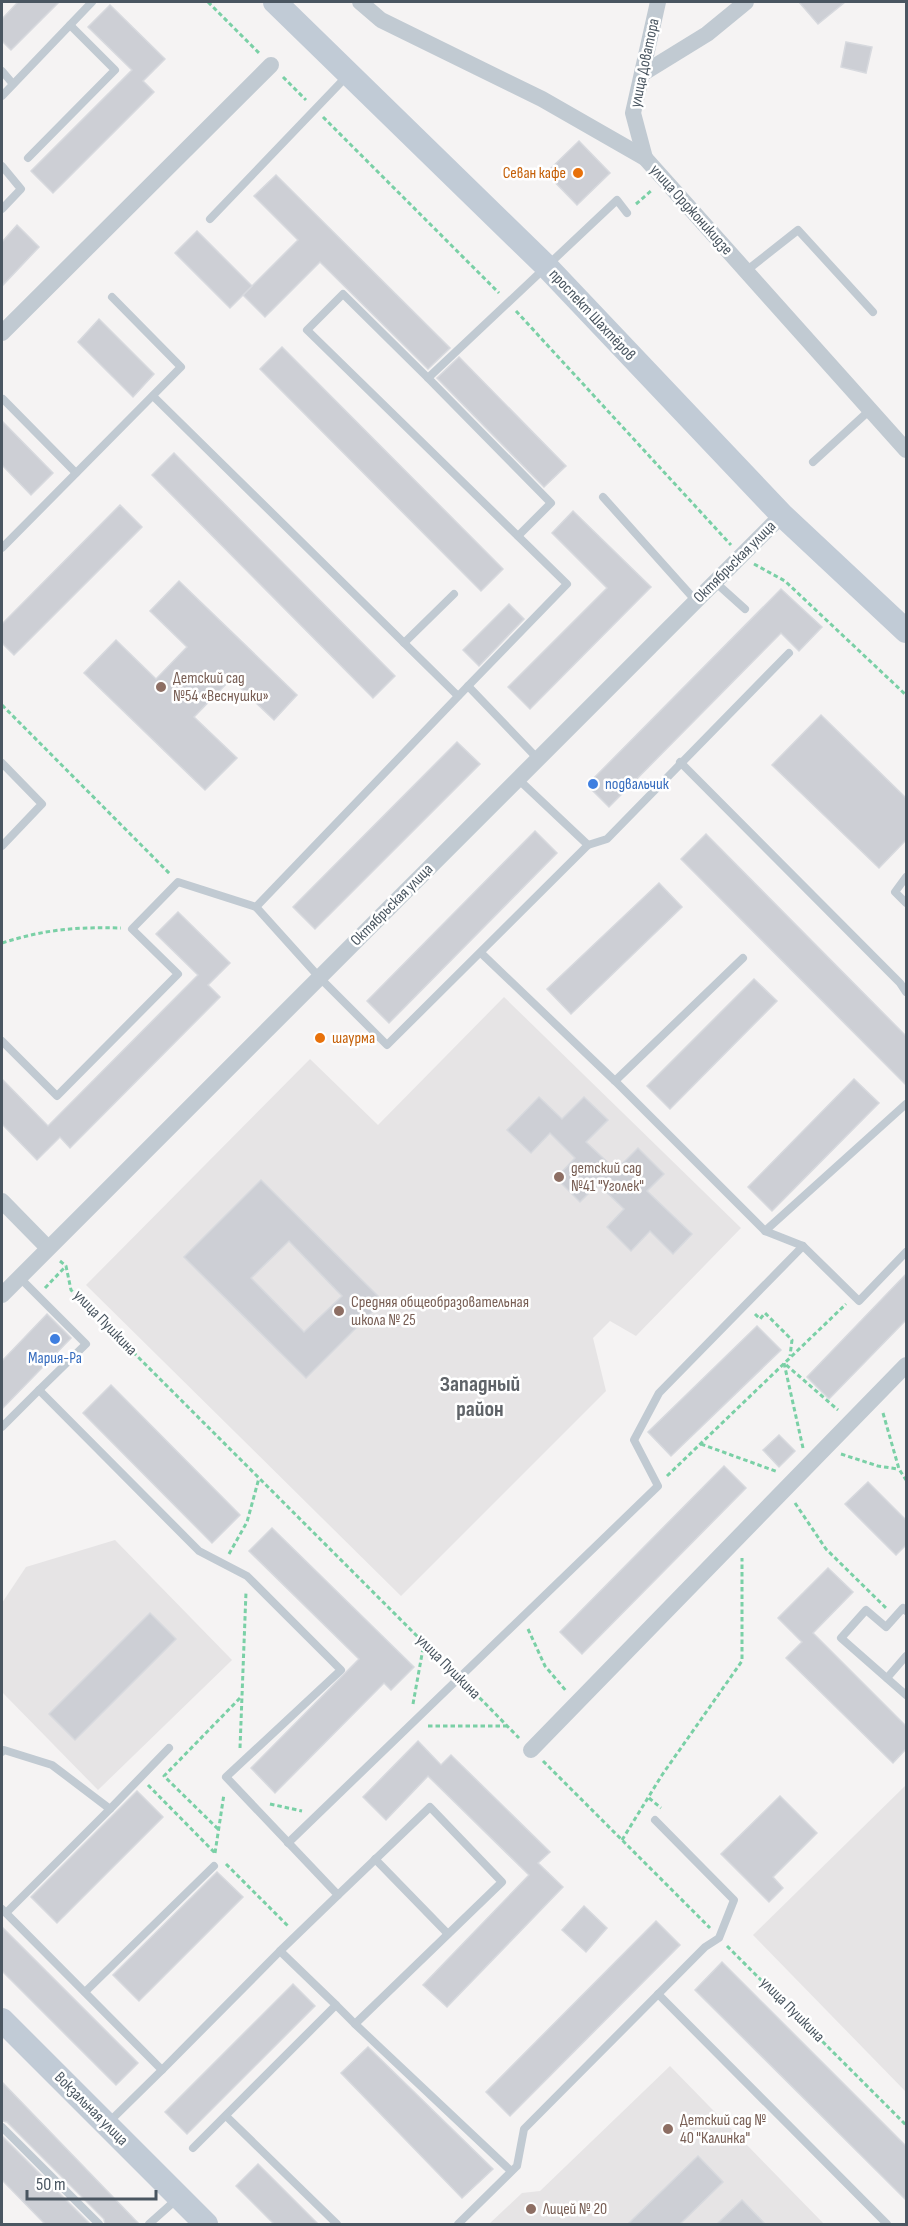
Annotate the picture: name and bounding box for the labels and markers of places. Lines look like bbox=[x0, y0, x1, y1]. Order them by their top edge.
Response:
place label: Севан кафе bbox=[503, 164, 566, 183]
marker: Севан кафе bbox=[571, 166, 585, 180]
place label: Детский сад №54 «Веснушки» bbox=[173, 669, 269, 706]
marker: Детский сад №54 «Веснушки» bbox=[154, 680, 168, 694]
place label: подвальчик bbox=[605, 775, 670, 794]
marker: подвальчик bbox=[586, 777, 600, 791]
place label: шаурма bbox=[332, 1029, 375, 1048]
marker: шаурма bbox=[313, 1031, 327, 1045]
place label: детский сад №41 "Уголек" bbox=[571, 1159, 644, 1196]
marker: детский сад №41 "Уголек" bbox=[552, 1170, 566, 1184]
place label: Средняя общеобразовательная школа № 25 bbox=[351, 1293, 529, 1330]
marker: Средняя общеобразовательная школа № 25 bbox=[332, 1304, 346, 1318]
marker: Мария-Ра bbox=[48, 1332, 62, 1346]
place label: Мария-Ра bbox=[28, 1349, 82, 1368]
place label: Детский сад № 40 "Калинка" bbox=[680, 2111, 766, 2148]
marker: Детский сад № 40 "Калинка" bbox=[661, 2122, 675, 2136]
place label: Лицей № 20 bbox=[542, 2200, 607, 2219]
marker: Лицей № 20 bbox=[524, 2202, 538, 2216]

